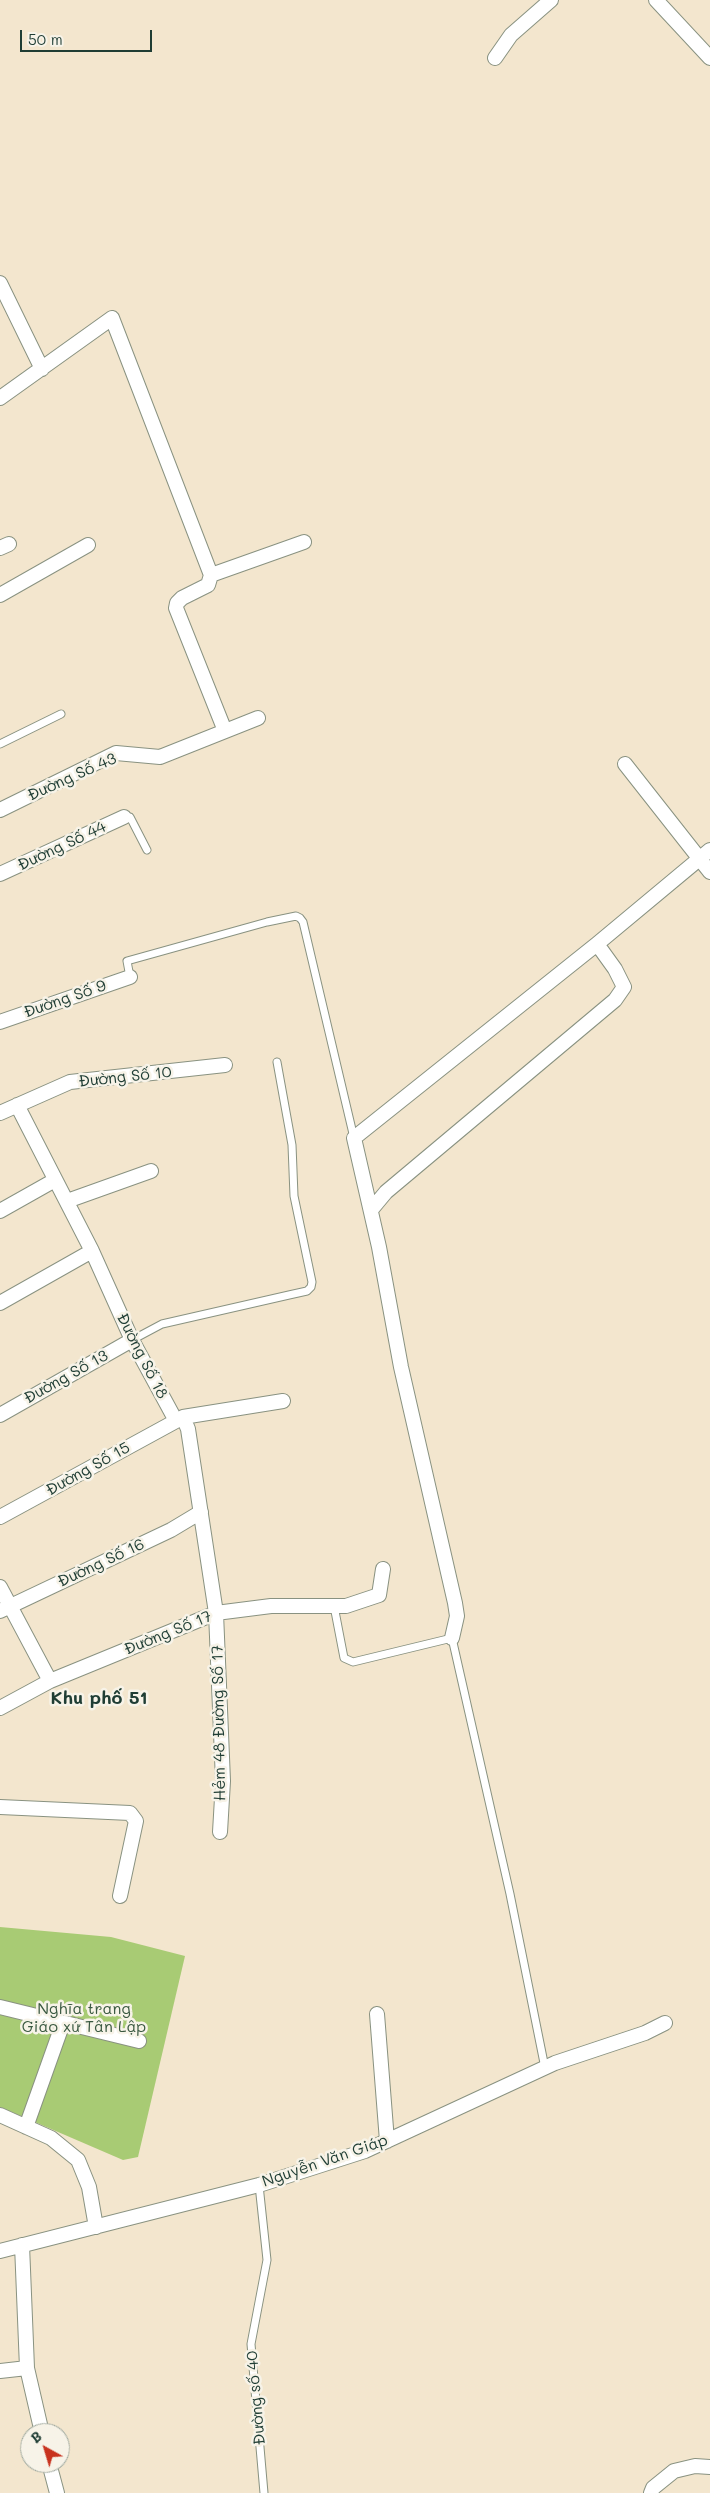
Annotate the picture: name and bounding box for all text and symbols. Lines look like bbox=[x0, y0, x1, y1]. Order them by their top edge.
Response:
scale bar bbox=[22, 20, 155, 52]
text: 50 m bbox=[28, 29, 63, 49]
street label: Đường Số 43 bbox=[25, 749, 119, 805]
street label: Đường Số 44 bbox=[15, 817, 109, 875]
street label: Đường Số 9 bbox=[21, 976, 109, 1022]
street label: Đường Số 10 bbox=[77, 1063, 173, 1091]
street label: Đường Số 18 bbox=[112, 1310, 172, 1402]
street label: Đường Số 13 bbox=[21, 1346, 111, 1408]
street label: Đường Số 15 bbox=[43, 1438, 133, 1500]
street label: Đường Số 16 bbox=[55, 1535, 147, 1591]
street label: Đường Số 17 bbox=[121, 1607, 215, 1659]
street label: Hẻm 48 Đường Số 17 bbox=[208, 1645, 230, 1801]
district label: Khu phố 51 bbox=[51, 1687, 147, 1709]
park label: Nghĩa trang Giáo xứ Tân Lập bbox=[22, 1999, 146, 2037]
street label: Nguyễn Văn Giáp bbox=[260, 2130, 390, 2192]
street label: Đường số 40 bbox=[242, 2350, 270, 2446]
north arrow bbox=[20, 2423, 70, 2473]
text: B bbox=[26, 2426, 46, 2447]

